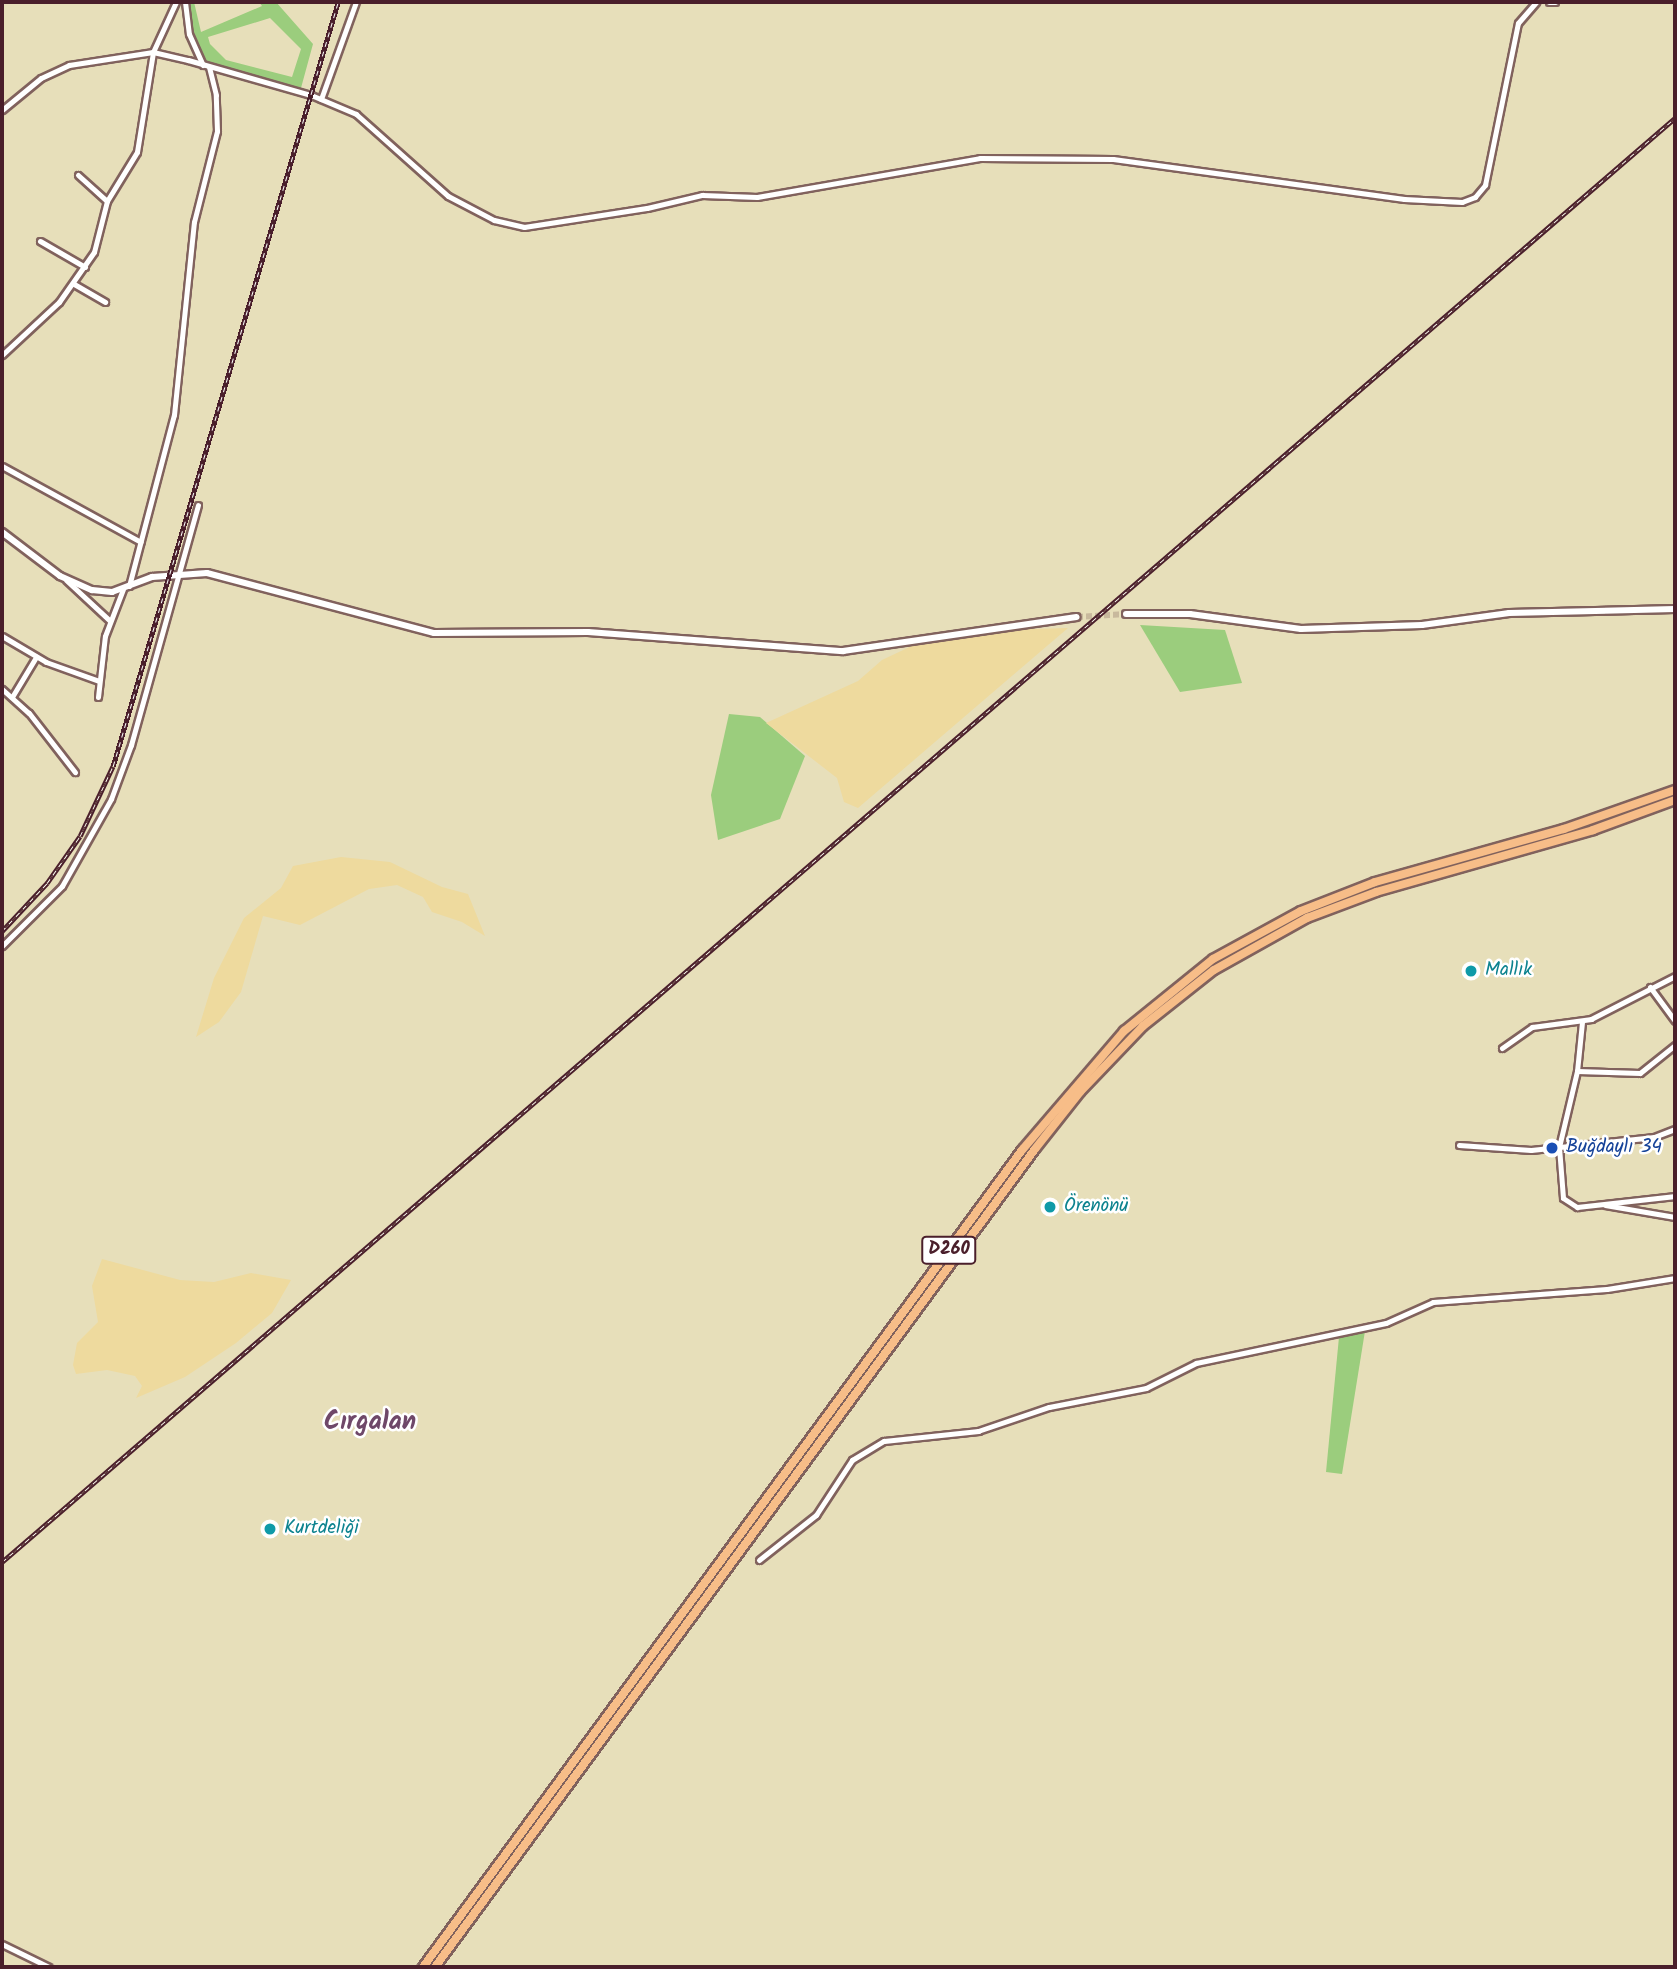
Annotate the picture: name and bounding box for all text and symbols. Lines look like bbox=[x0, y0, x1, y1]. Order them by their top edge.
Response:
place label: Mallık bbox=[1485, 960, 1532, 982]
marker: Mallık bbox=[1463, 963, 1479, 979]
place label: Buğdaylı 34 bbox=[1566, 1137, 1662, 1159]
marker: Buğdaylı 34 bbox=[1544, 1140, 1560, 1156]
place label: Örenönü bbox=[1064, 1196, 1128, 1218]
marker: Örenönü bbox=[1042, 1199, 1058, 1215]
road number: D260 bbox=[921, 1236, 977, 1265]
district label: Cırgalan bbox=[324, 1407, 416, 1439]
place label: Kurtdeliği bbox=[284, 1518, 359, 1540]
marker: Kurtdeliği bbox=[262, 1521, 278, 1537]

